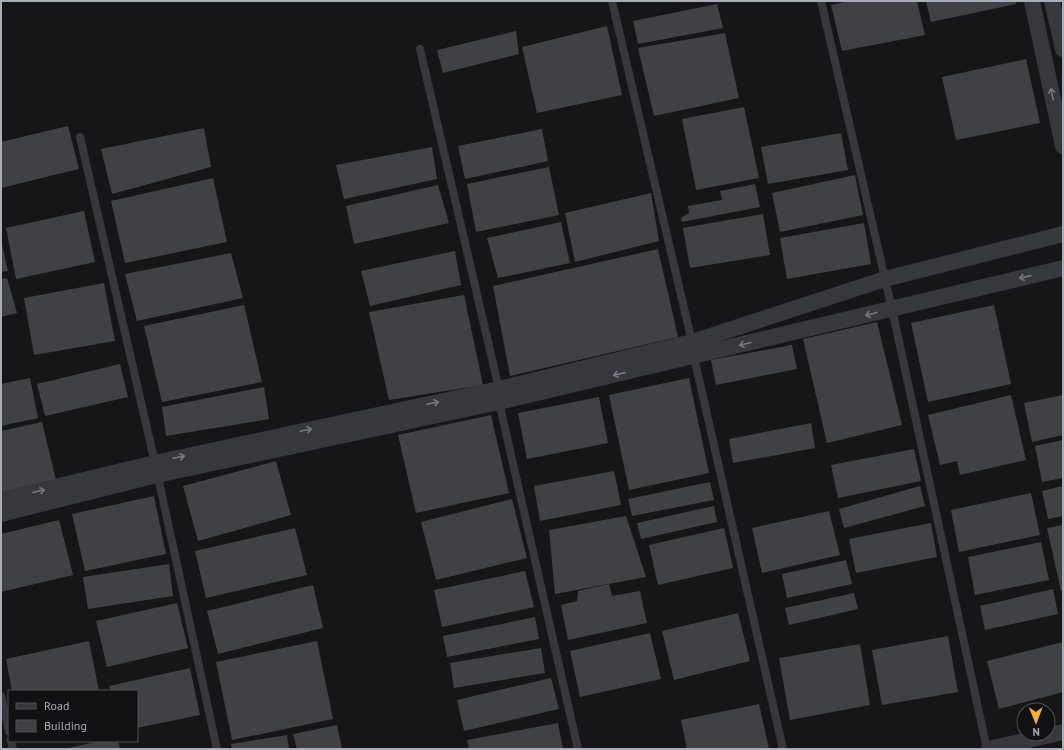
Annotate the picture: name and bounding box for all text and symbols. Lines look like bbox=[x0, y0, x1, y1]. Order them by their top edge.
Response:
one-way arrow bbox=[1047, 88, 1055, 101]
one-way arrow bbox=[1019, 274, 1032, 281]
one-way arrow bbox=[865, 310, 878, 318]
one-way arrow bbox=[739, 341, 752, 349]
one-way arrow bbox=[612, 371, 625, 379]
one-way arrow bbox=[426, 399, 439, 407]
one-way arrow bbox=[299, 426, 312, 434]
one-way arrow bbox=[172, 453, 185, 461]
one-way arrow bbox=[32, 487, 45, 494]
legend bbox=[8, 690, 138, 742]
text: Road bbox=[44, 698, 69, 713]
north arrow bbox=[1016, 702, 1056, 742]
text: Building bbox=[44, 718, 87, 733]
text: N bbox=[1032, 725, 1040, 739]

